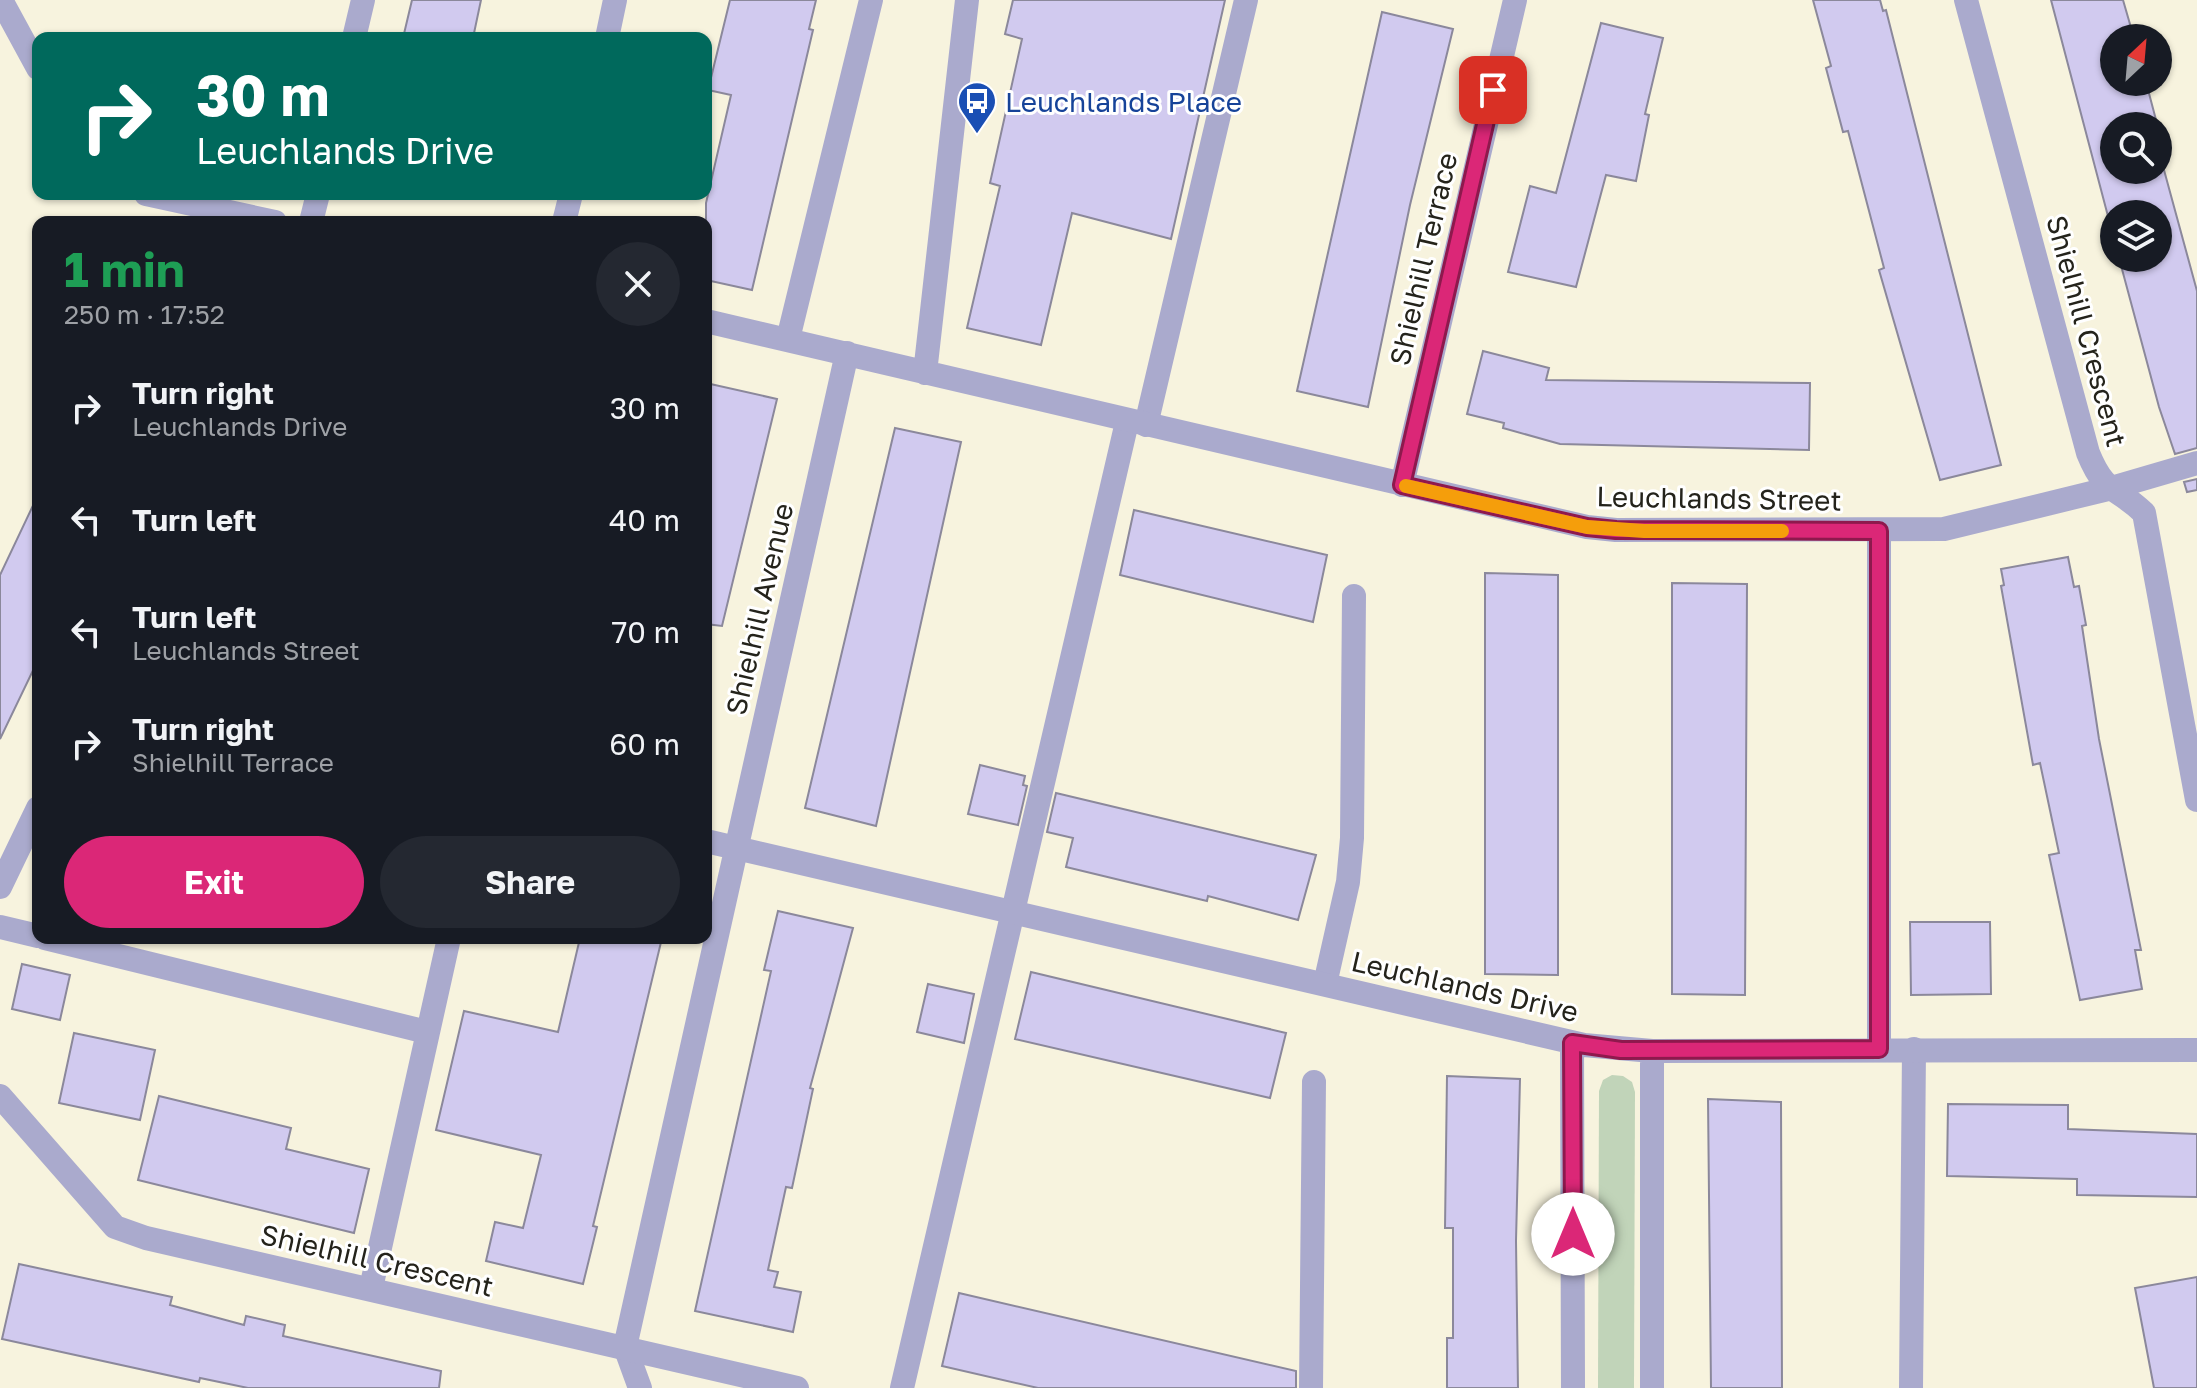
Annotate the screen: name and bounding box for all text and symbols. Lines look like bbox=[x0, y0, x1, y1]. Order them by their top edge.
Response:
north arrow bbox=[2100, 24, 2172, 96]
map controls bbox=[2100, 24, 2172, 272]
pin bbox=[1459, 56, 1527, 124]
text: 30 m bbox=[196, 61, 330, 128]
icon: right bbox=[64, 64, 168, 168]
icon: arrive bbox=[1471, 68, 1515, 112]
bus stop icon: Leuchlands Place bbox=[956, 80, 998, 135]
place label: Leuchlands Place bbox=[1005, 85, 1242, 118]
button: search bbox=[2100, 112, 2172, 184]
text: Leuchlands Drive bbox=[196, 129, 494, 172]
street label: Shielhill Terrace bbox=[1382, 149, 1464, 369]
button: layers bbox=[2100, 200, 2172, 272]
street label: Shielhill Crescent bbox=[2040, 212, 2134, 450]
text: 1 min bbox=[64, 240, 185, 298]
button: close bbox=[596, 242, 680, 326]
text: 250 m · 17:52 bbox=[64, 299, 225, 330]
text: Turn right bbox=[132, 375, 274, 411]
icon: right bbox=[64, 386, 108, 430]
text: 30 m bbox=[610, 390, 680, 426]
text: Leuchlands Drive bbox=[132, 411, 347, 442]
street label: Leuchlands Street bbox=[1596, 479, 1842, 517]
icon: left bbox=[64, 498, 108, 542]
street label: Shielhill Avenue bbox=[719, 500, 799, 718]
text: Turn left bbox=[132, 502, 257, 538]
text: 40 m bbox=[609, 502, 680, 538]
text: Turn left bbox=[132, 599, 257, 635]
icon: left bbox=[64, 610, 108, 654]
text: 70 m bbox=[611, 614, 680, 650]
text: Leuchlands Street bbox=[132, 635, 360, 666]
text: Turn right bbox=[132, 711, 274, 747]
icon: right bbox=[64, 722, 108, 766]
text: 60 m bbox=[609, 726, 680, 762]
text: Shielhill Terrace bbox=[132, 747, 334, 778]
button: Exit bbox=[64, 836, 364, 928]
button: Share bbox=[380, 836, 680, 928]
street label: Leuchlands Drive bbox=[1348, 944, 1582, 1028]
position arrow bbox=[1531, 1192, 1615, 1276]
street label: Shielhill Crescent bbox=[257, 1217, 497, 1303]

